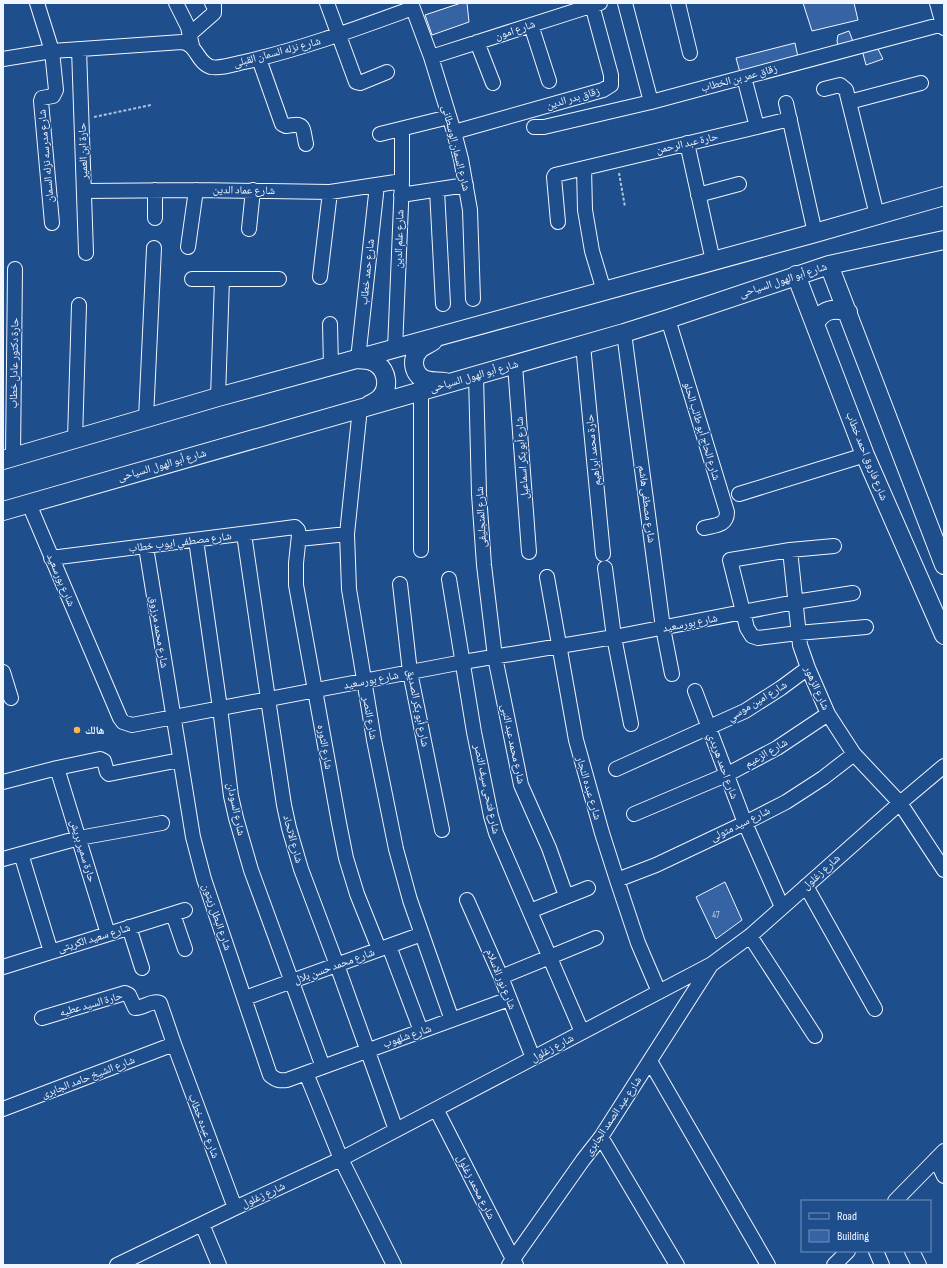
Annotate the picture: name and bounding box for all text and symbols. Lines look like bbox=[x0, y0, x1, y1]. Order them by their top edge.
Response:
street label: شارع امون bbox=[493, 17, 537, 43]
street label: شارع نزله السمان القبلى bbox=[232, 34, 322, 70]
street label: زقاق عمر بن الخطاب bbox=[699, 62, 779, 94]
street label: زقاق بدر الدين bbox=[545, 84, 601, 112]
street label: شارع السمان الوسطانى bbox=[439, 104, 473, 192]
street label: شارع مدرسه نزله السمان bbox=[35, 109, 57, 203]
street label: حارة ابن العمير bbox=[76, 123, 91, 180]
street label: حارة عبد الرحمن bbox=[655, 130, 719, 156]
street label: شارع عماد الدين bbox=[213, 183, 275, 197]
street label: شارع علم الدين bbox=[391, 209, 408, 269]
street label: شارع حمد خطاب bbox=[357, 238, 377, 306]
street label: شارع أبو الهول السياحى bbox=[737, 259, 828, 300]
street label: حارة دكتور عادل خطاب bbox=[7, 317, 21, 409]
street label: شارع أبو الهول السياحى bbox=[428, 356, 520, 395]
street label: شارع الحاج أبو طالب الحلو bbox=[681, 380, 724, 482]
street label: شارع فاروق احمد خطاب bbox=[843, 410, 891, 502]
street label: حارة محمد ابراهيم bbox=[583, 413, 604, 487]
street label: شارع أبو بكر اسماعيل bbox=[512, 416, 531, 500]
street label: شارع أبو الهول السياحى bbox=[116, 445, 208, 484]
street label: شارع مصطفى هاشم bbox=[635, 464, 658, 544]
street label: شارع المنجليفى bbox=[473, 486, 489, 548]
street label: شارع مصطفي ايوب خطاب bbox=[128, 529, 232, 557]
street label: شارع بورسعيد bbox=[44, 552, 78, 608]
street label: شارع محمد مرزوق bbox=[147, 595, 171, 669]
street label: شارع بورسعيد bbox=[661, 611, 719, 635]
street label: شارع الزهور bbox=[801, 663, 833, 712]
street label: شارع بورسعيد bbox=[342, 668, 400, 692]
street label: شارع أبو بكر الصديق bbox=[404, 668, 433, 748]
street label: شارع امين موسي bbox=[725, 678, 790, 725]
street label: شارع النصر bbox=[360, 694, 380, 741]
street label: شارع محمد عبد النبى bbox=[498, 703, 528, 785]
street label: شارع الثوره bbox=[315, 723, 335, 771]
place label: هالك bbox=[85, 724, 105, 737]
marker: هالك bbox=[72, 725, 82, 735]
street label: شارع احمد هريدي bbox=[703, 731, 741, 802]
street label: شارع الزعيم bbox=[742, 736, 790, 771]
street label: شارع فتحى سيف النصر bbox=[471, 742, 503, 835]
street label: شارع عبده النجار bbox=[573, 754, 604, 821]
street label: شارع السودان bbox=[224, 781, 248, 837]
street label: شارع سيد متولى bbox=[708, 804, 772, 844]
street label: شارع الاتحاد bbox=[280, 813, 306, 865]
street label: حارة سمير بريش bbox=[67, 818, 99, 884]
street label: شارع زغلول bbox=[799, 851, 843, 893]
street label: شارع البطل زيتون bbox=[200, 882, 234, 952]
house number: 47 bbox=[712, 910, 720, 921]
street label: شارع سعيد الكريتى bbox=[56, 921, 132, 955]
street label: شارع محمد حسن بلال bbox=[292, 945, 376, 987]
street label: شارع نور الاسلام bbox=[483, 947, 519, 1011]
street label: حارة السيد عطيه bbox=[58, 989, 124, 1019]
street label: شارع شلهوب bbox=[381, 1022, 433, 1050]
street label: شارع زغلول bbox=[528, 1031, 576, 1065]
street label: شارع الشيخ حامد الجابرى bbox=[39, 1053, 137, 1101]
street label: شارع عبد الصمد الجابرى bbox=[582, 1074, 644, 1158]
street label: شارع عبده خطاب bbox=[186, 1092, 222, 1160]
street label: شارع محمد زغلول bbox=[454, 1153, 498, 1221]
street label: شارع زغلول bbox=[239, 1179, 287, 1211]
legend bbox=[801, 1200, 931, 1252]
text: Road bbox=[837, 1209, 857, 1224]
text: Building bbox=[837, 1229, 869, 1244]

